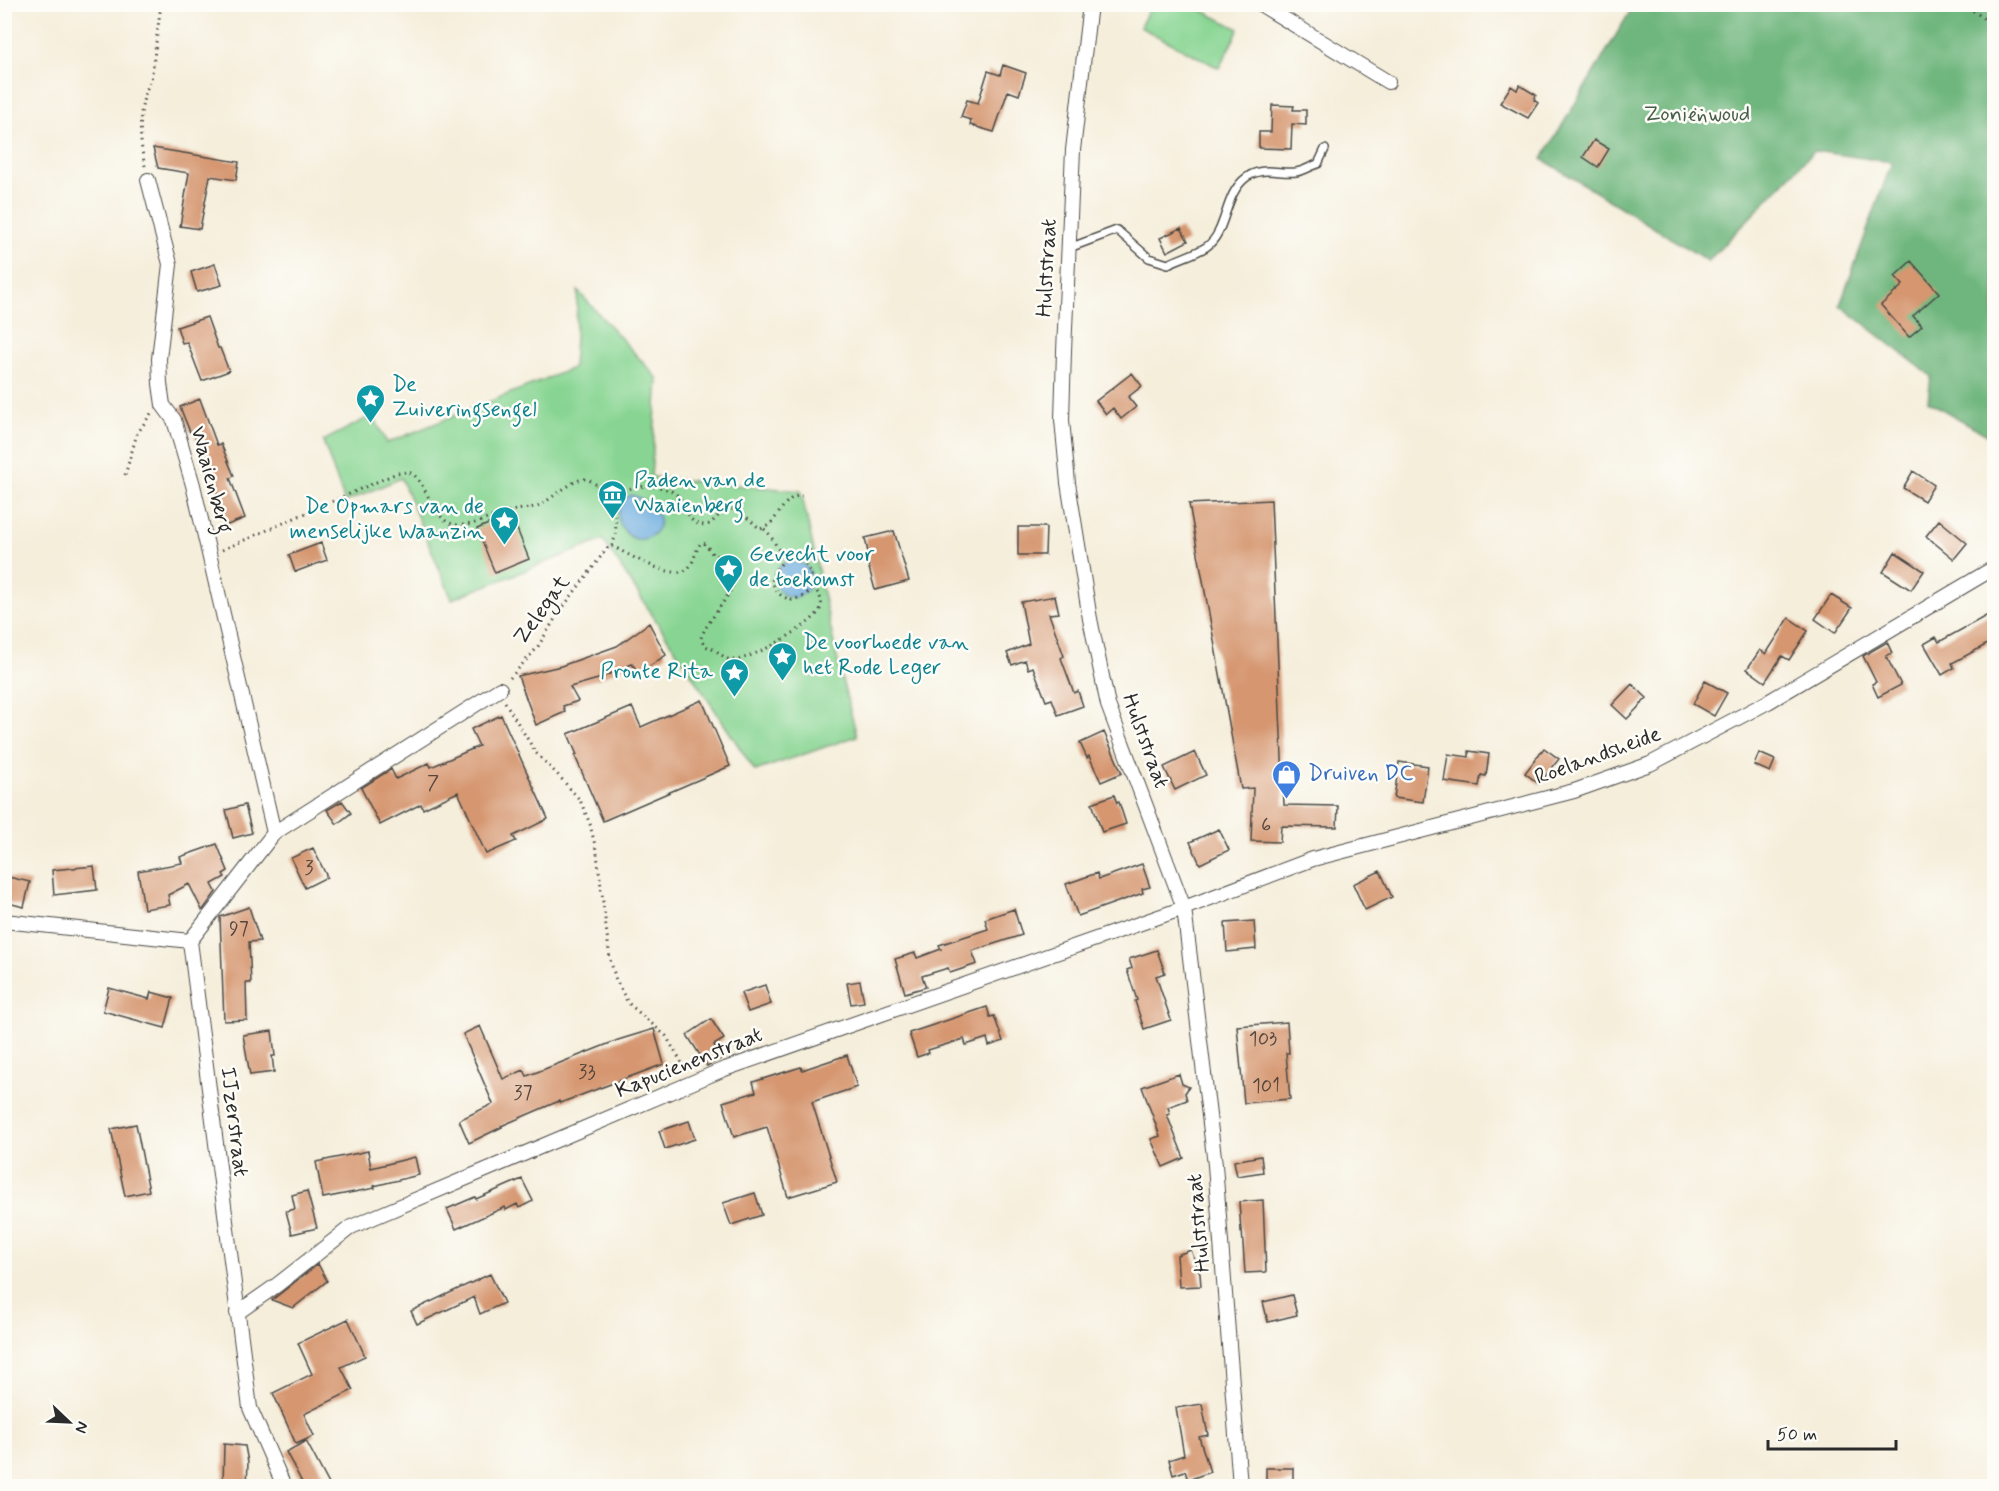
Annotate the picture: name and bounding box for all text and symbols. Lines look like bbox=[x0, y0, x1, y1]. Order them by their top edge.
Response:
park label: Zoniënwoud bbox=[1644, 101, 1750, 129]
street label: Hulststraat bbox=[1030, 218, 1064, 318]
place label: De Zuiveringsengel bbox=[392, 371, 537, 427]
place icon: De Zuiveringsengel bbox=[355, 382, 387, 424]
street label: Waaienberg bbox=[180, 423, 239, 537]
place label: Paden van de Waaienberg bbox=[634, 467, 766, 523]
museum icon: Paden van de Waaienberg bbox=[597, 478, 629, 520]
place label: De Opmars van de menselijke Waanzin bbox=[290, 493, 484, 546]
place icon: De Opmars van de menselijke Waanzin bbox=[489, 504, 521, 546]
place label: Gevecht voor de toekomst bbox=[749, 541, 875, 594]
place icon: Gevecht voor de toekomst bbox=[712, 552, 744, 594]
street label: Zelegat bbox=[507, 570, 579, 652]
place label: De voorhoede van het Rode Leger bbox=[803, 629, 969, 685]
place icon: De voorhoede van het Rode Leger bbox=[766, 640, 798, 682]
place icon: Pronte Rita bbox=[718, 656, 750, 698]
place label: Pronte Rita bbox=[600, 658, 714, 686]
street label: Hulststraat bbox=[1115, 690, 1175, 792]
street label: Roelandsheide bbox=[1531, 720, 1665, 792]
shop icon: Druiven DC bbox=[1271, 758, 1303, 800]
place label: Druiven DC bbox=[1308, 760, 1413, 788]
house number: 7 bbox=[427, 770, 439, 797]
house number: 6 bbox=[1261, 812, 1271, 839]
house number: 3 bbox=[304, 855, 314, 882]
house number: 97 bbox=[229, 916, 249, 943]
street label: Kapucienenstraat bbox=[611, 1021, 767, 1105]
house number: 103 bbox=[1249, 1026, 1277, 1053]
house number: 33 bbox=[578, 1059, 596, 1086]
street label: IJzerstraat bbox=[213, 1066, 255, 1178]
house number: 101 bbox=[1252, 1073, 1280, 1100]
house number: 37 bbox=[513, 1080, 533, 1107]
street label: Hulststraat bbox=[1181, 1173, 1217, 1273]
north arrow bbox=[39, 1392, 99, 1452]
scale bar bbox=[1768, 1413, 1896, 1451]
text: N bbox=[70, 1418, 93, 1436]
text: 50 m bbox=[1777, 1423, 1817, 1447]

